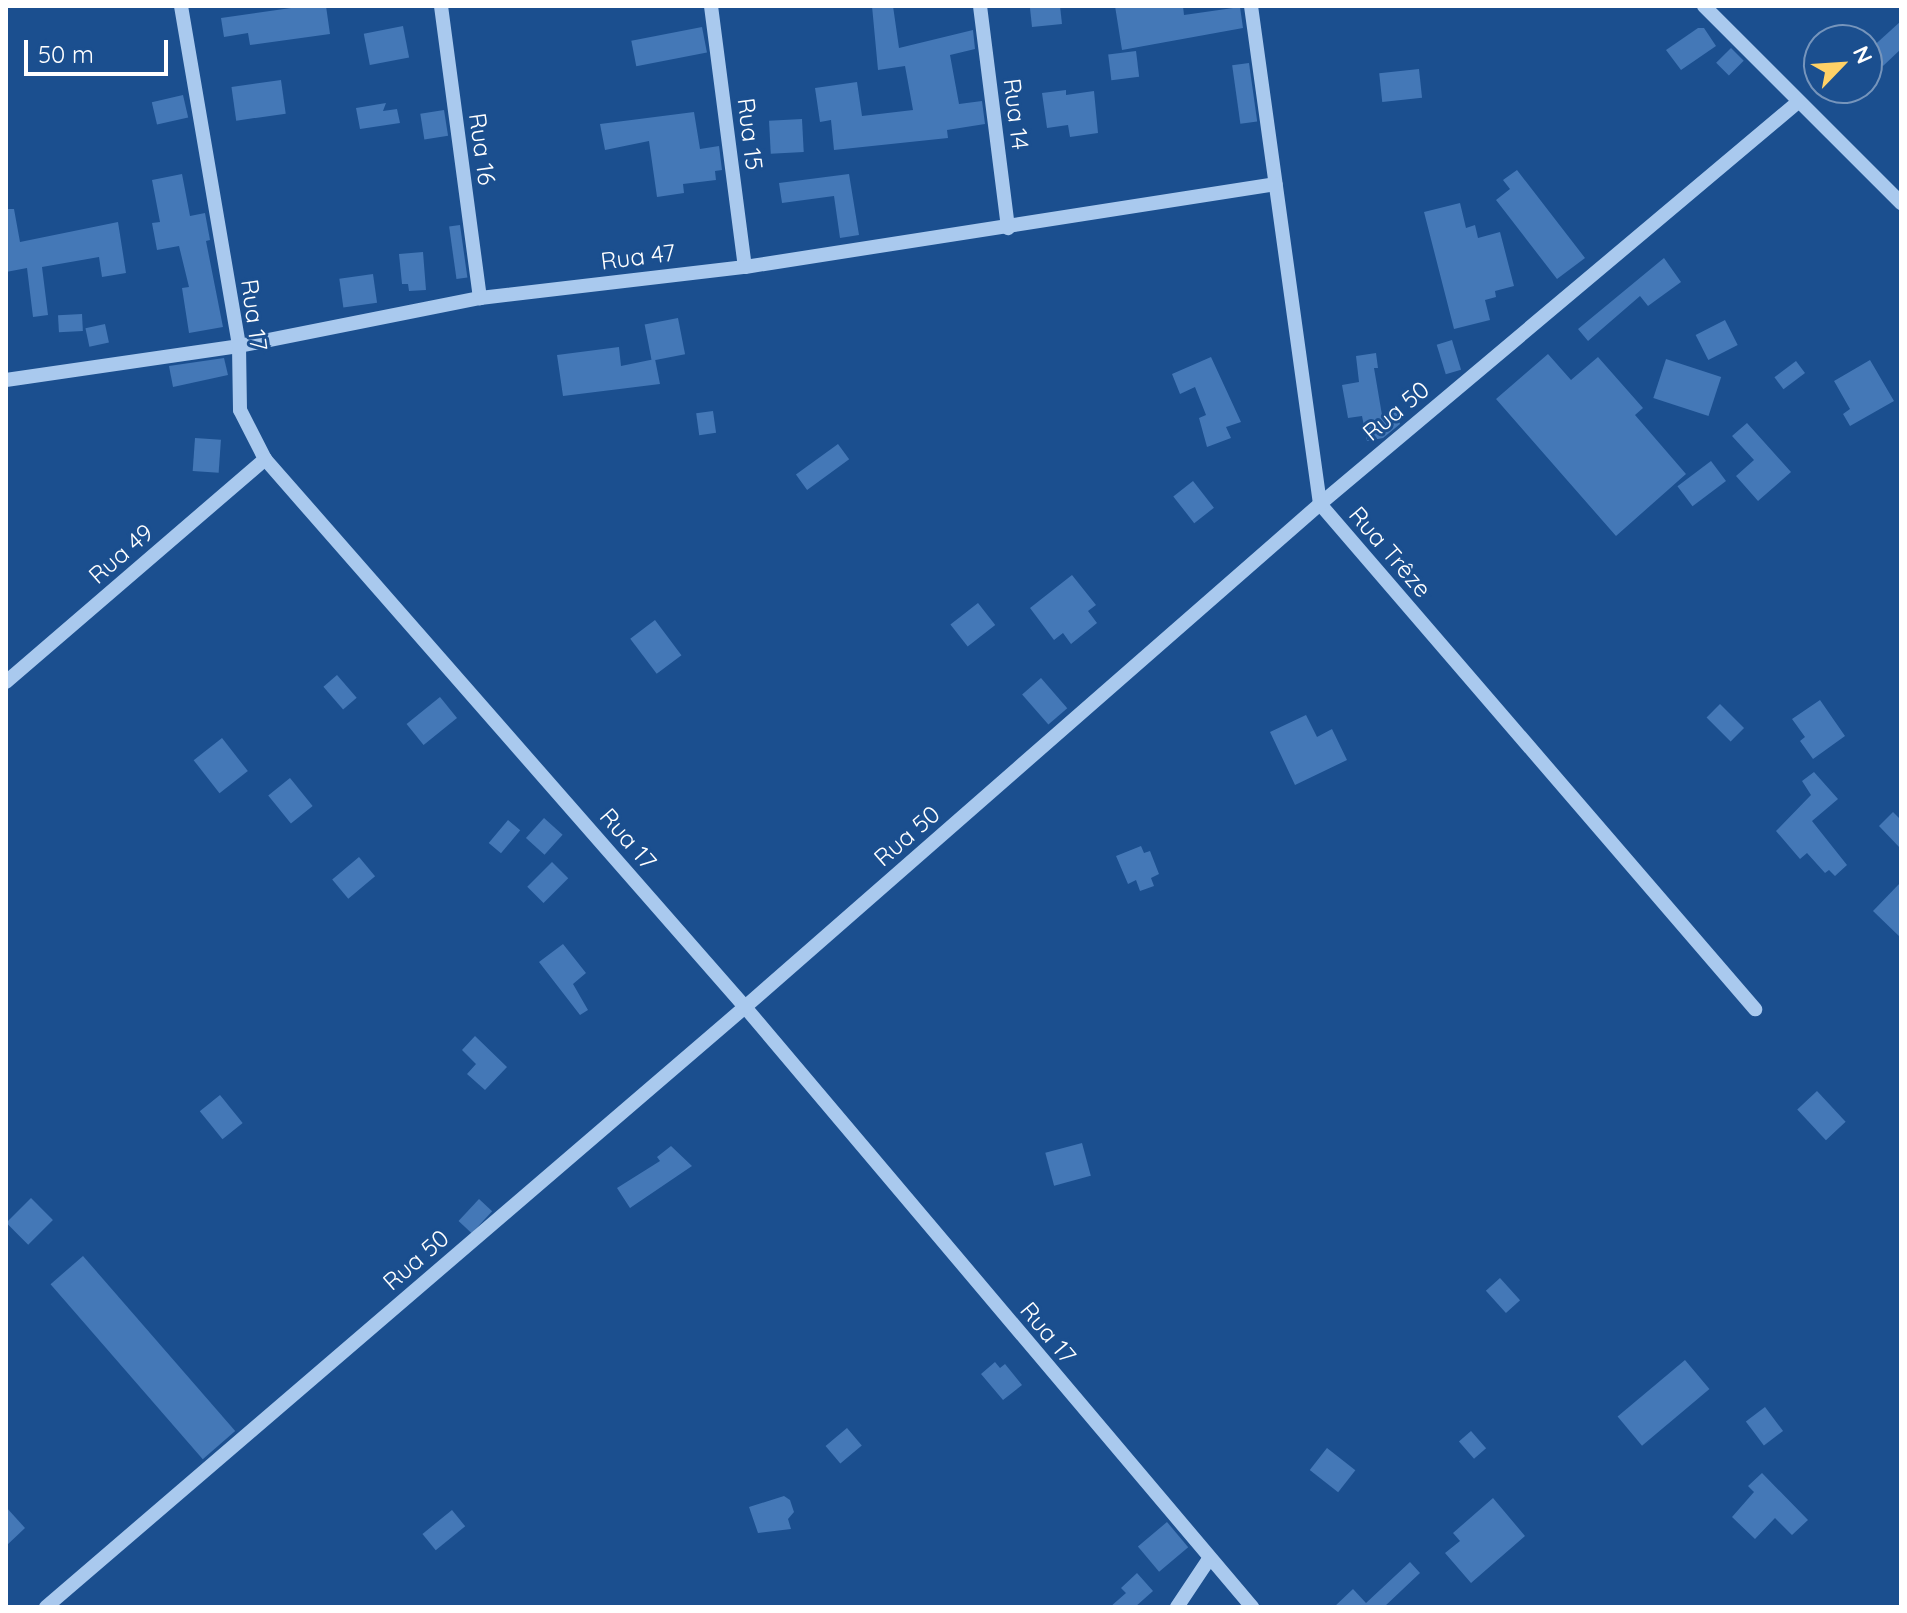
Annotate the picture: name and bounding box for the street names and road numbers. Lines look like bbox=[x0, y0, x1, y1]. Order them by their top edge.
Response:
street label: Rua 14 bbox=[997, 77, 1035, 151]
street label: Rua 15 bbox=[731, 96, 769, 172]
street label: Rua 16 bbox=[463, 111, 501, 187]
street label: Rua 47 bbox=[599, 238, 677, 276]
street label: Rua 17 bbox=[235, 277, 273, 353]
street label: Rua 50 bbox=[1357, 375, 1435, 447]
street label: Rua Trêze bbox=[1343, 501, 1437, 603]
street label: Rua 49 bbox=[83, 518, 159, 590]
street label: Rua 50 bbox=[868, 800, 946, 872]
street label: Rua 17 bbox=[594, 802, 662, 876]
street label: Rua 50 bbox=[377, 1224, 455, 1296]
street label: Rua 17 bbox=[1014, 1296, 1082, 1370]

